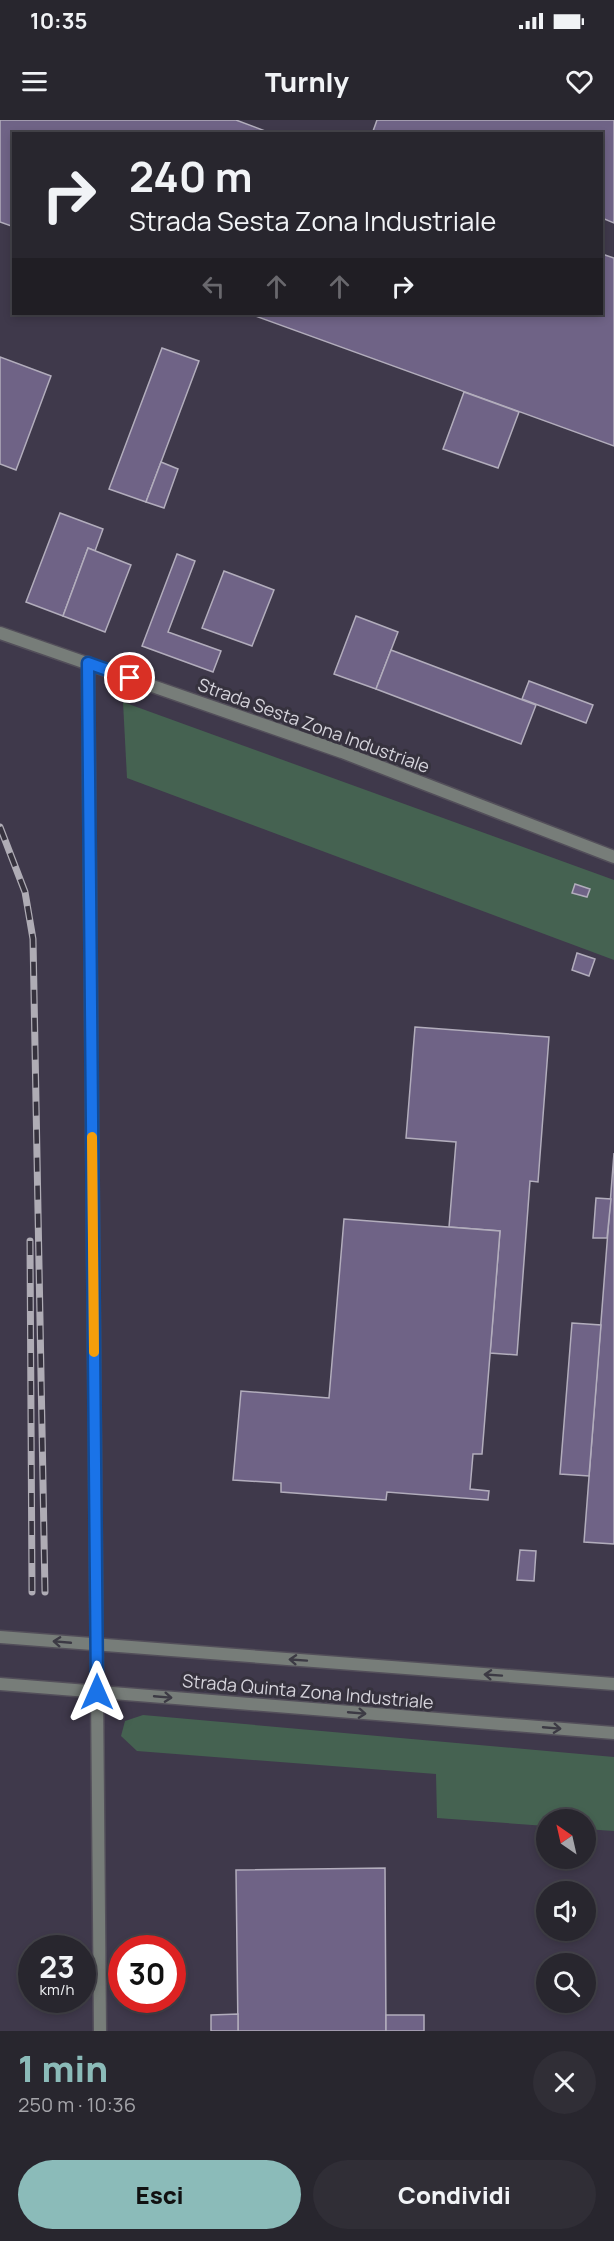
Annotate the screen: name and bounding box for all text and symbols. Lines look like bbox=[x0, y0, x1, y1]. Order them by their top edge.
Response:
text: 10:35 bbox=[30, 6, 87, 36]
text: Turnly bbox=[265, 63, 349, 100]
icon: menu bbox=[18, 65, 51, 98]
icon: heart bbox=[563, 65, 596, 98]
text: 240 m bbox=[129, 147, 253, 205]
icon: right bbox=[30, 156, 108, 234]
text: Strada Sesta Zona Industriale bbox=[129, 202, 496, 239]
icon: left bbox=[197, 270, 230, 303]
icon: ahead bbox=[260, 270, 293, 303]
icon: ahead bbox=[323, 270, 356, 303]
icon: right bbox=[386, 270, 419, 303]
pin bbox=[104, 652, 155, 703]
icon: arrive bbox=[113, 661, 146, 694]
street label: Strada Sesta Zona Industriale bbox=[195, 672, 433, 778]
one-way arrow bbox=[53, 1637, 73, 1648]
one-way arrow bbox=[289, 1655, 309, 1666]
position arrow bbox=[65, 1660, 129, 1724]
street label: Strada Quinta Zona Industriale bbox=[181, 1668, 435, 1714]
one-way arrow bbox=[483, 1669, 503, 1680]
one-way arrow bbox=[153, 1692, 172, 1703]
one-way arrow bbox=[347, 1708, 367, 1719]
one-way arrow bbox=[541, 1723, 561, 1734]
north arrow bbox=[536, 1809, 596, 1869]
map controls bbox=[536, 1809, 596, 2013]
button: sound bbox=[536, 1881, 596, 1941]
speed limit sign: 30 bbox=[108, 1935, 186, 2013]
text: 23 bbox=[39, 1946, 75, 1987]
button: search bbox=[536, 1953, 596, 2013]
text: km/h bbox=[40, 1979, 74, 2000]
text: 1 min bbox=[18, 2044, 108, 2093]
button: close bbox=[533, 2051, 596, 2114]
text: 250 m · 10:36 bbox=[18, 2091, 136, 2118]
button: Esci bbox=[18, 2160, 301, 2229]
button: Condividi bbox=[313, 2160, 596, 2229]

